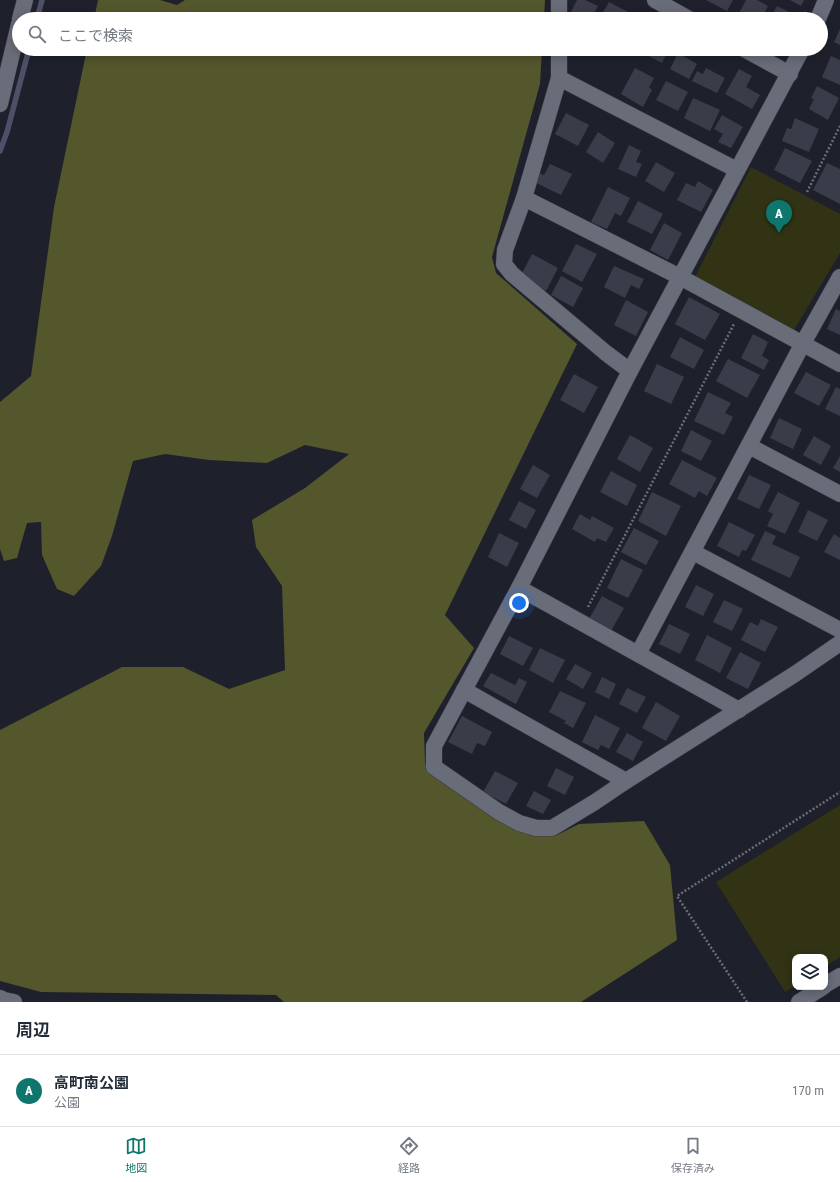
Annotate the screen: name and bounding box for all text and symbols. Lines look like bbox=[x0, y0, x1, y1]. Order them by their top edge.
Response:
search box bbox=[12, 12, 828, 56]
icon: search bbox=[26, 23, 48, 45]
text: ここで検索 bbox=[58, 27, 133, 45]
pin: A bbox=[766, 200, 792, 233]
your location bbox=[509, 593, 529, 613]
map controls bbox=[792, 954, 828, 990]
button: layers bbox=[792, 954, 828, 990]
text: 周辺 bbox=[16, 1020, 50, 1040]
text: 高町南公園 bbox=[54, 1074, 129, 1092]
text: A bbox=[25, 1083, 33, 1098]
text: 170 m bbox=[792, 1083, 824, 1098]
text: 公園 bbox=[54, 1095, 80, 1110]
tab: 地図 bbox=[125, 1135, 147, 1175]
tab: 経路 bbox=[398, 1135, 420, 1175]
tab: 保存済み bbox=[671, 1135, 715, 1175]

